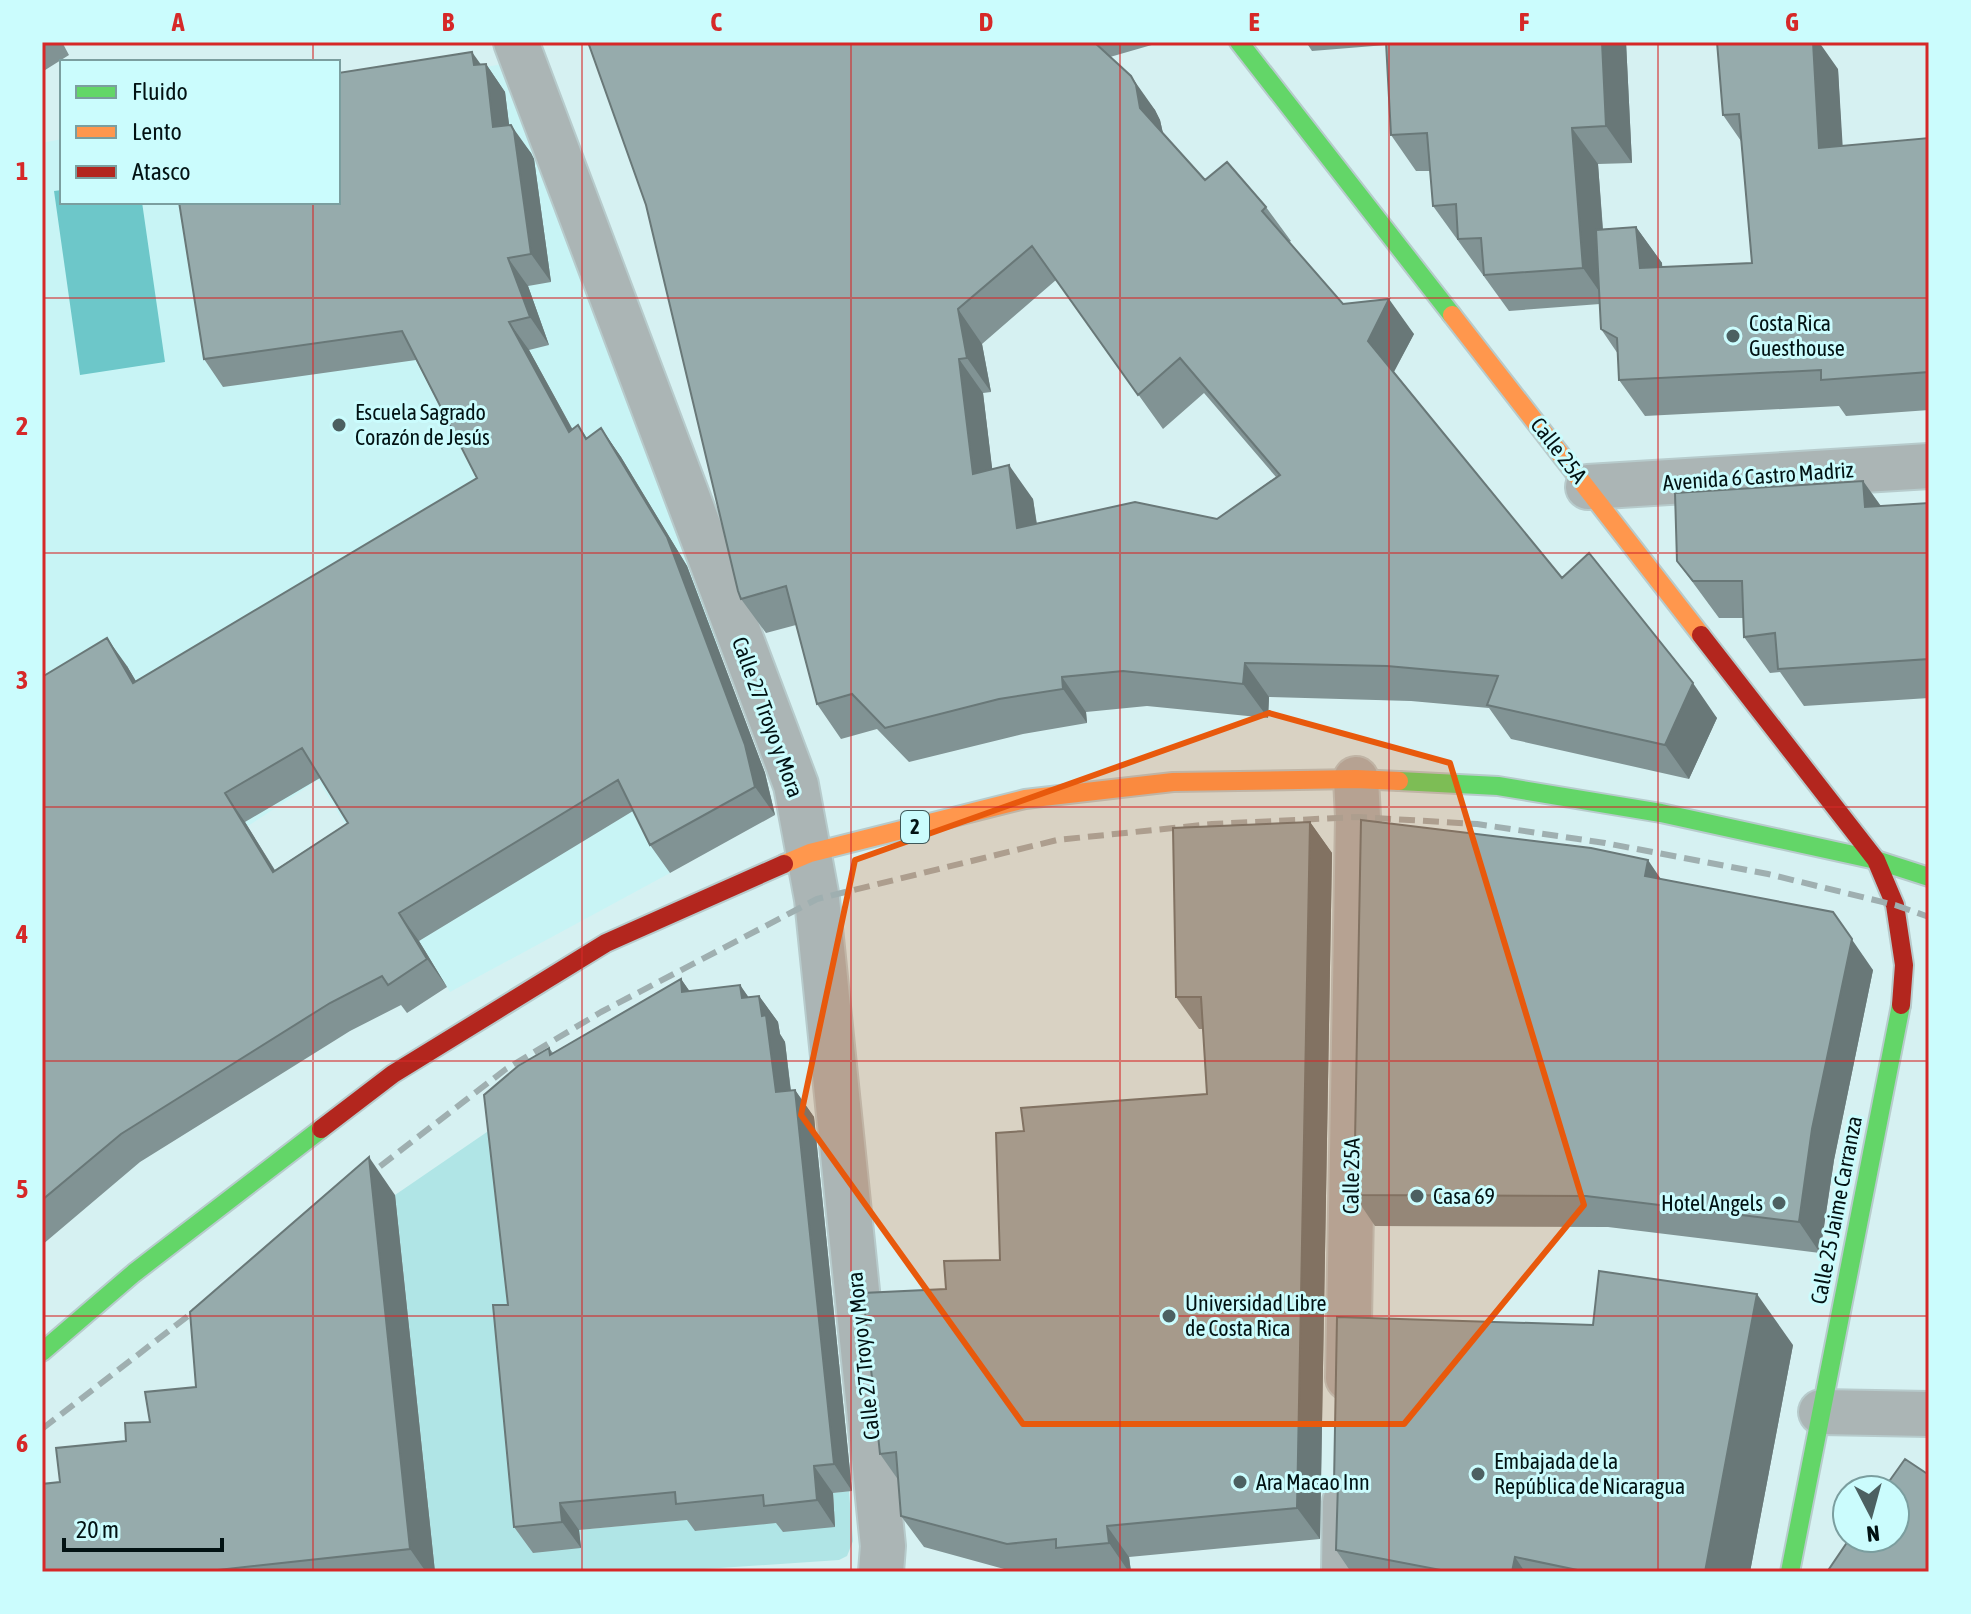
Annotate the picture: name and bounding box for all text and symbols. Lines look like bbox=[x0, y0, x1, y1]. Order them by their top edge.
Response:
text: A bbox=[171, 7, 185, 37]
text: B bbox=[442, 7, 455, 37]
text: C bbox=[710, 7, 722, 37]
text: D bbox=[979, 7, 993, 37]
text: E bbox=[1248, 7, 1260, 37]
text: F bbox=[1519, 7, 1530, 37]
text: G bbox=[1785, 7, 1799, 37]
legend bbox=[60, 60, 340, 204]
text: Fluido bbox=[132, 78, 188, 105]
text: Lento bbox=[132, 118, 182, 145]
text: 1 bbox=[16, 156, 28, 186]
text: Atasco bbox=[132, 158, 190, 185]
place label: Costa Rica Guesthouse bbox=[1749, 310, 1845, 361]
marker: Costa Rica Guesthouse bbox=[1724, 327, 1742, 345]
place label: Escuela Sagrado Corazón de Jesús bbox=[355, 399, 490, 450]
text: 2 bbox=[16, 411, 28, 441]
street label: Calle 25A bbox=[1525, 412, 1593, 488]
marker: Escuela Sagrado Corazón de Jesús bbox=[330, 416, 348, 434]
street label: Avenida 6 Castro Madriz bbox=[1662, 456, 1854, 496]
street label: Calle 27 Troyo y Mora bbox=[727, 633, 809, 801]
text: 3 bbox=[16, 665, 28, 695]
road number: 2 bbox=[901, 811, 929, 843]
text: 4 bbox=[15, 919, 28, 949]
street label: Calle 25 Jaime Carranza bbox=[1805, 1114, 1867, 1306]
street label: Calle 25A bbox=[1337, 1138, 1365, 1214]
text: 5 bbox=[16, 1174, 28, 1204]
place label: Casa 69 bbox=[1433, 1183, 1495, 1209]
marker: Casa 69 bbox=[1408, 1187, 1426, 1205]
place label: Hotel Angels bbox=[1661, 1190, 1763, 1216]
marker: Hotel Angels bbox=[1770, 1194, 1788, 1212]
street label: Calle 27 Troyo y Mora bbox=[841, 1271, 885, 1441]
place label: Universidad Libre de Costa Rica bbox=[1185, 1290, 1326, 1341]
marker: Universidad Libre de Costa Rica bbox=[1160, 1307, 1178, 1325]
text: 6 bbox=[16, 1428, 28, 1458]
place label: Embajada de la República de Nicaragua bbox=[1494, 1448, 1685, 1499]
marker: Embajada de la República de Nicaragua bbox=[1469, 1465, 1487, 1483]
place label: Ara Macao Inn bbox=[1256, 1469, 1370, 1495]
marker: Ara Macao Inn bbox=[1231, 1473, 1249, 1491]
north arrow bbox=[1831, 1474, 1911, 1554]
scale bar bbox=[64, 1502, 222, 1552]
text: 20 m bbox=[76, 1516, 119, 1543]
text: N bbox=[1865, 1520, 1881, 1547]

